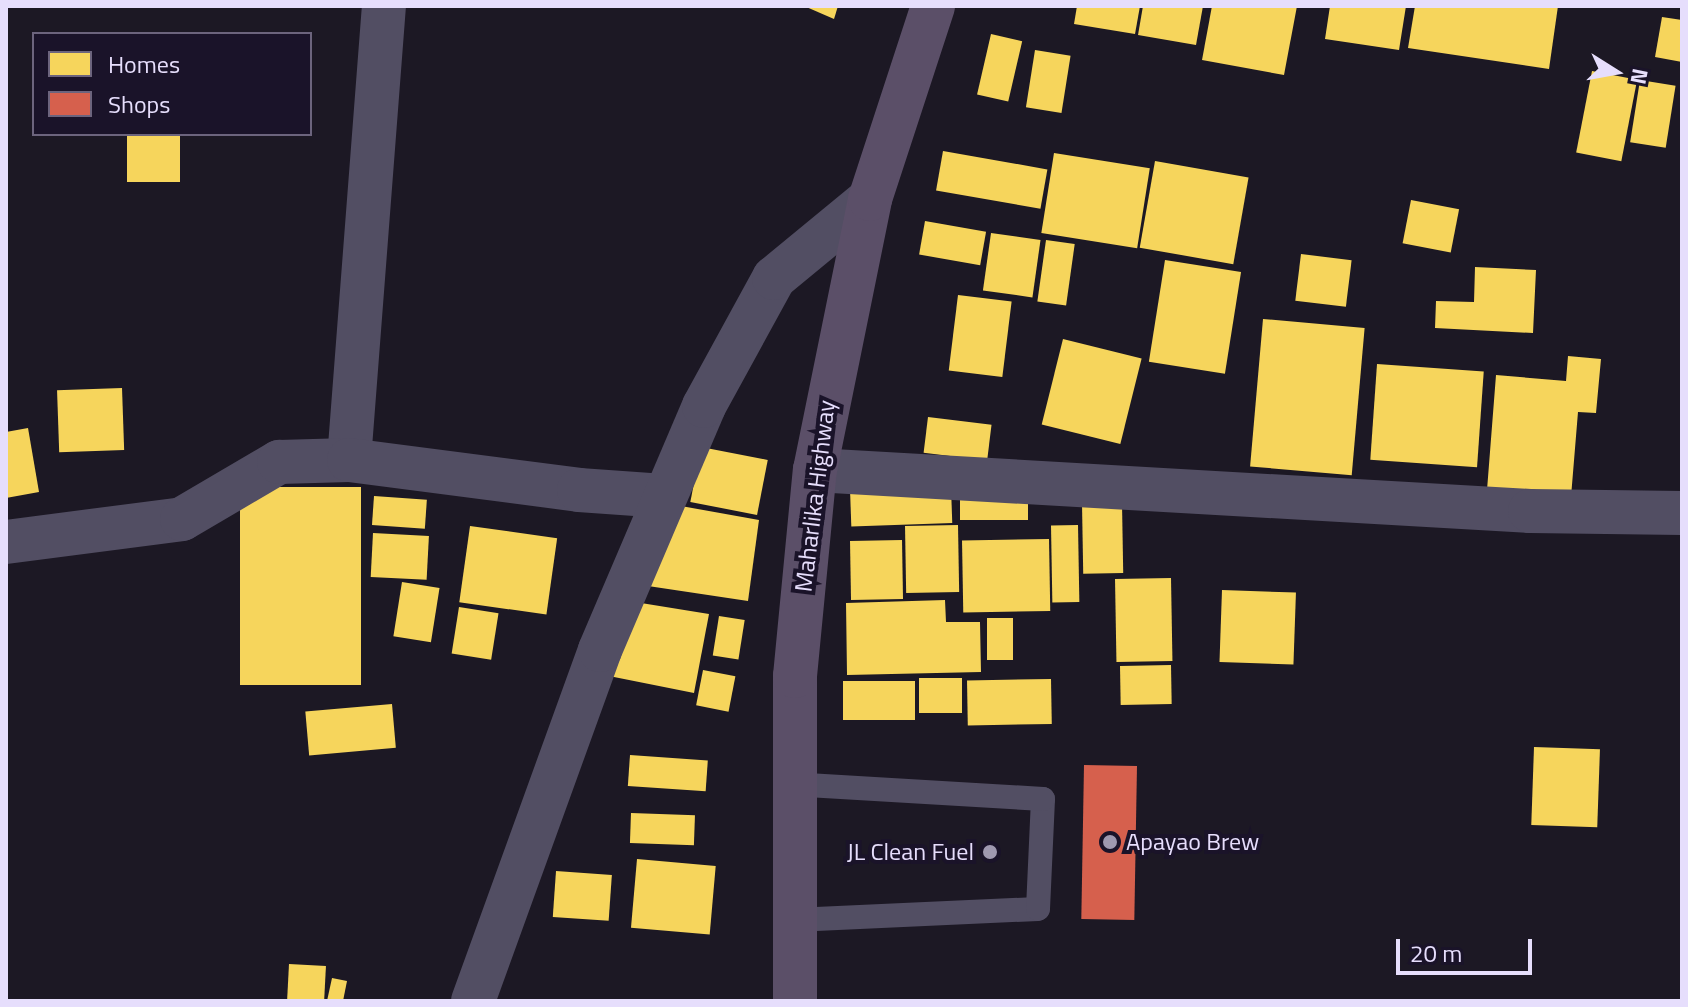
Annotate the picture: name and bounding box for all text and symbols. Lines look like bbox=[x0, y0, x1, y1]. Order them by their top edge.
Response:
legend bbox=[32, 32, 312, 136]
north arrow bbox=[1576, 32, 1656, 112]
text: Homes bbox=[108, 46, 180, 82]
text: N bbox=[1621, 66, 1658, 87]
text: Shops bbox=[108, 86, 170, 122]
street label: Maharlika Highway bbox=[789, 398, 841, 594]
place label: Apayao Brew bbox=[1126, 828, 1259, 856]
marker: Apayao Brew bbox=[1101, 833, 1119, 851]
place label: JL Clean Fuel bbox=[847, 838, 974, 866]
marker: JL Clean Fuel bbox=[981, 843, 999, 861]
scale bar bbox=[1400, 923, 1536, 973]
text: 20 m bbox=[1410, 935, 1462, 971]

